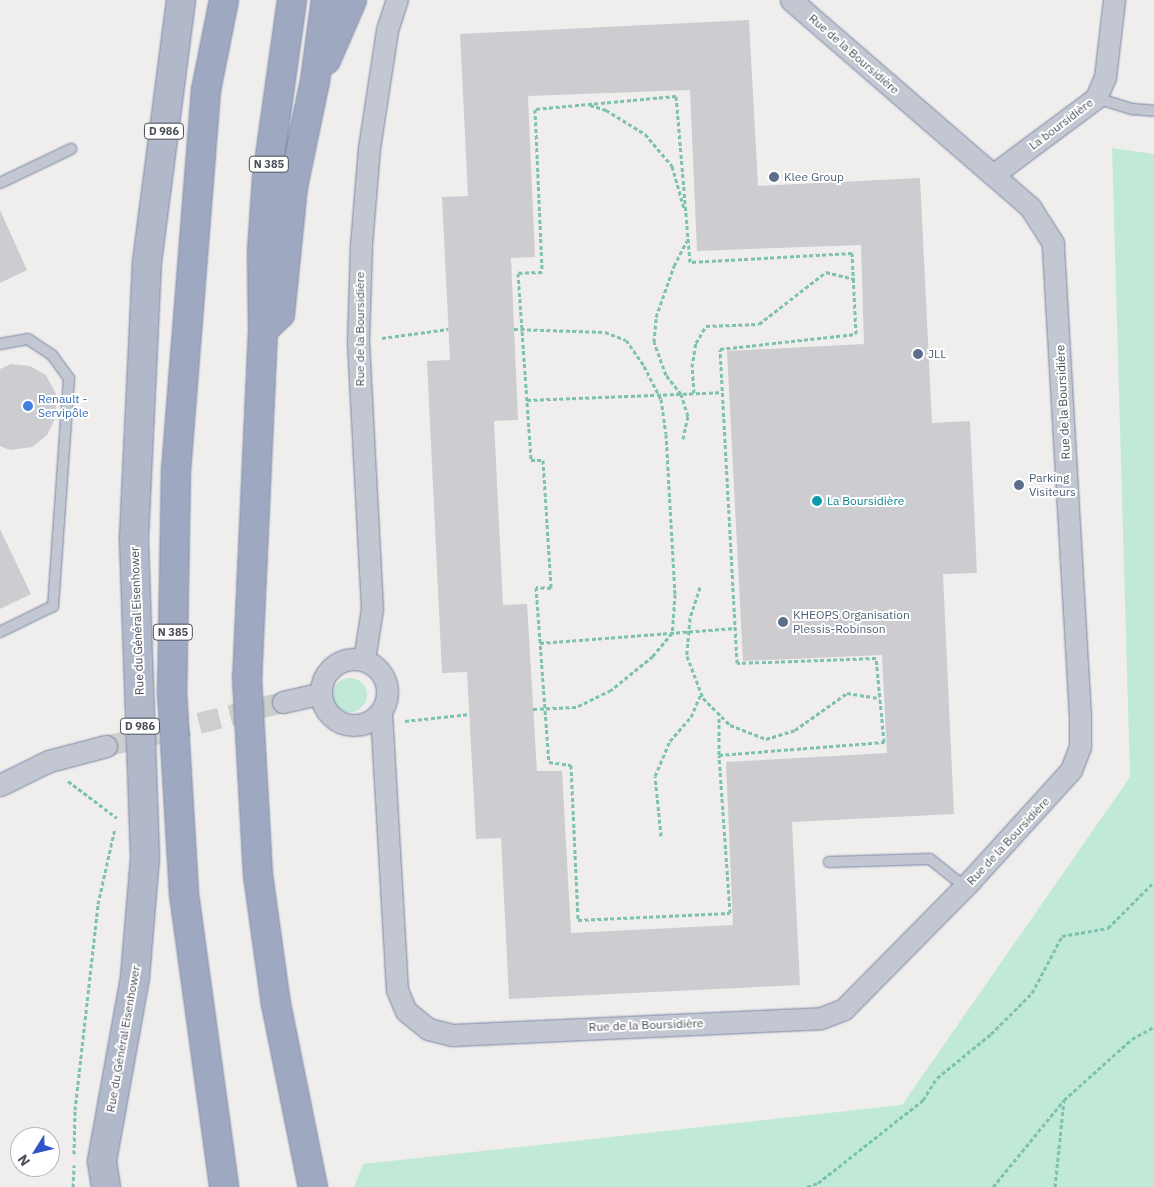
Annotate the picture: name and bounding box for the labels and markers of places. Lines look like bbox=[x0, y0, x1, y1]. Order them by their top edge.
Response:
place label: Klee Group bbox=[784, 170, 844, 184]
marker: Klee Group bbox=[768, 171, 780, 183]
place label: JLL bbox=[928, 347, 946, 361]
marker: JLL bbox=[912, 348, 924, 360]
place label: Renault - Servipôle bbox=[38, 392, 89, 420]
marker: Renault - Servipôle bbox=[22, 400, 34, 412]
place label: Parking Visiteurs bbox=[1029, 471, 1076, 499]
marker: Parking Visiteurs bbox=[1013, 479, 1025, 491]
place label: La Boursidière bbox=[827, 494, 904, 508]
marker: La Boursidière bbox=[811, 495, 823, 507]
place label: KHEOPS Organisation Plessis-Robinson bbox=[793, 608, 910, 636]
marker: KHEOPS Organisation Plessis-Robinson bbox=[777, 616, 789, 628]

